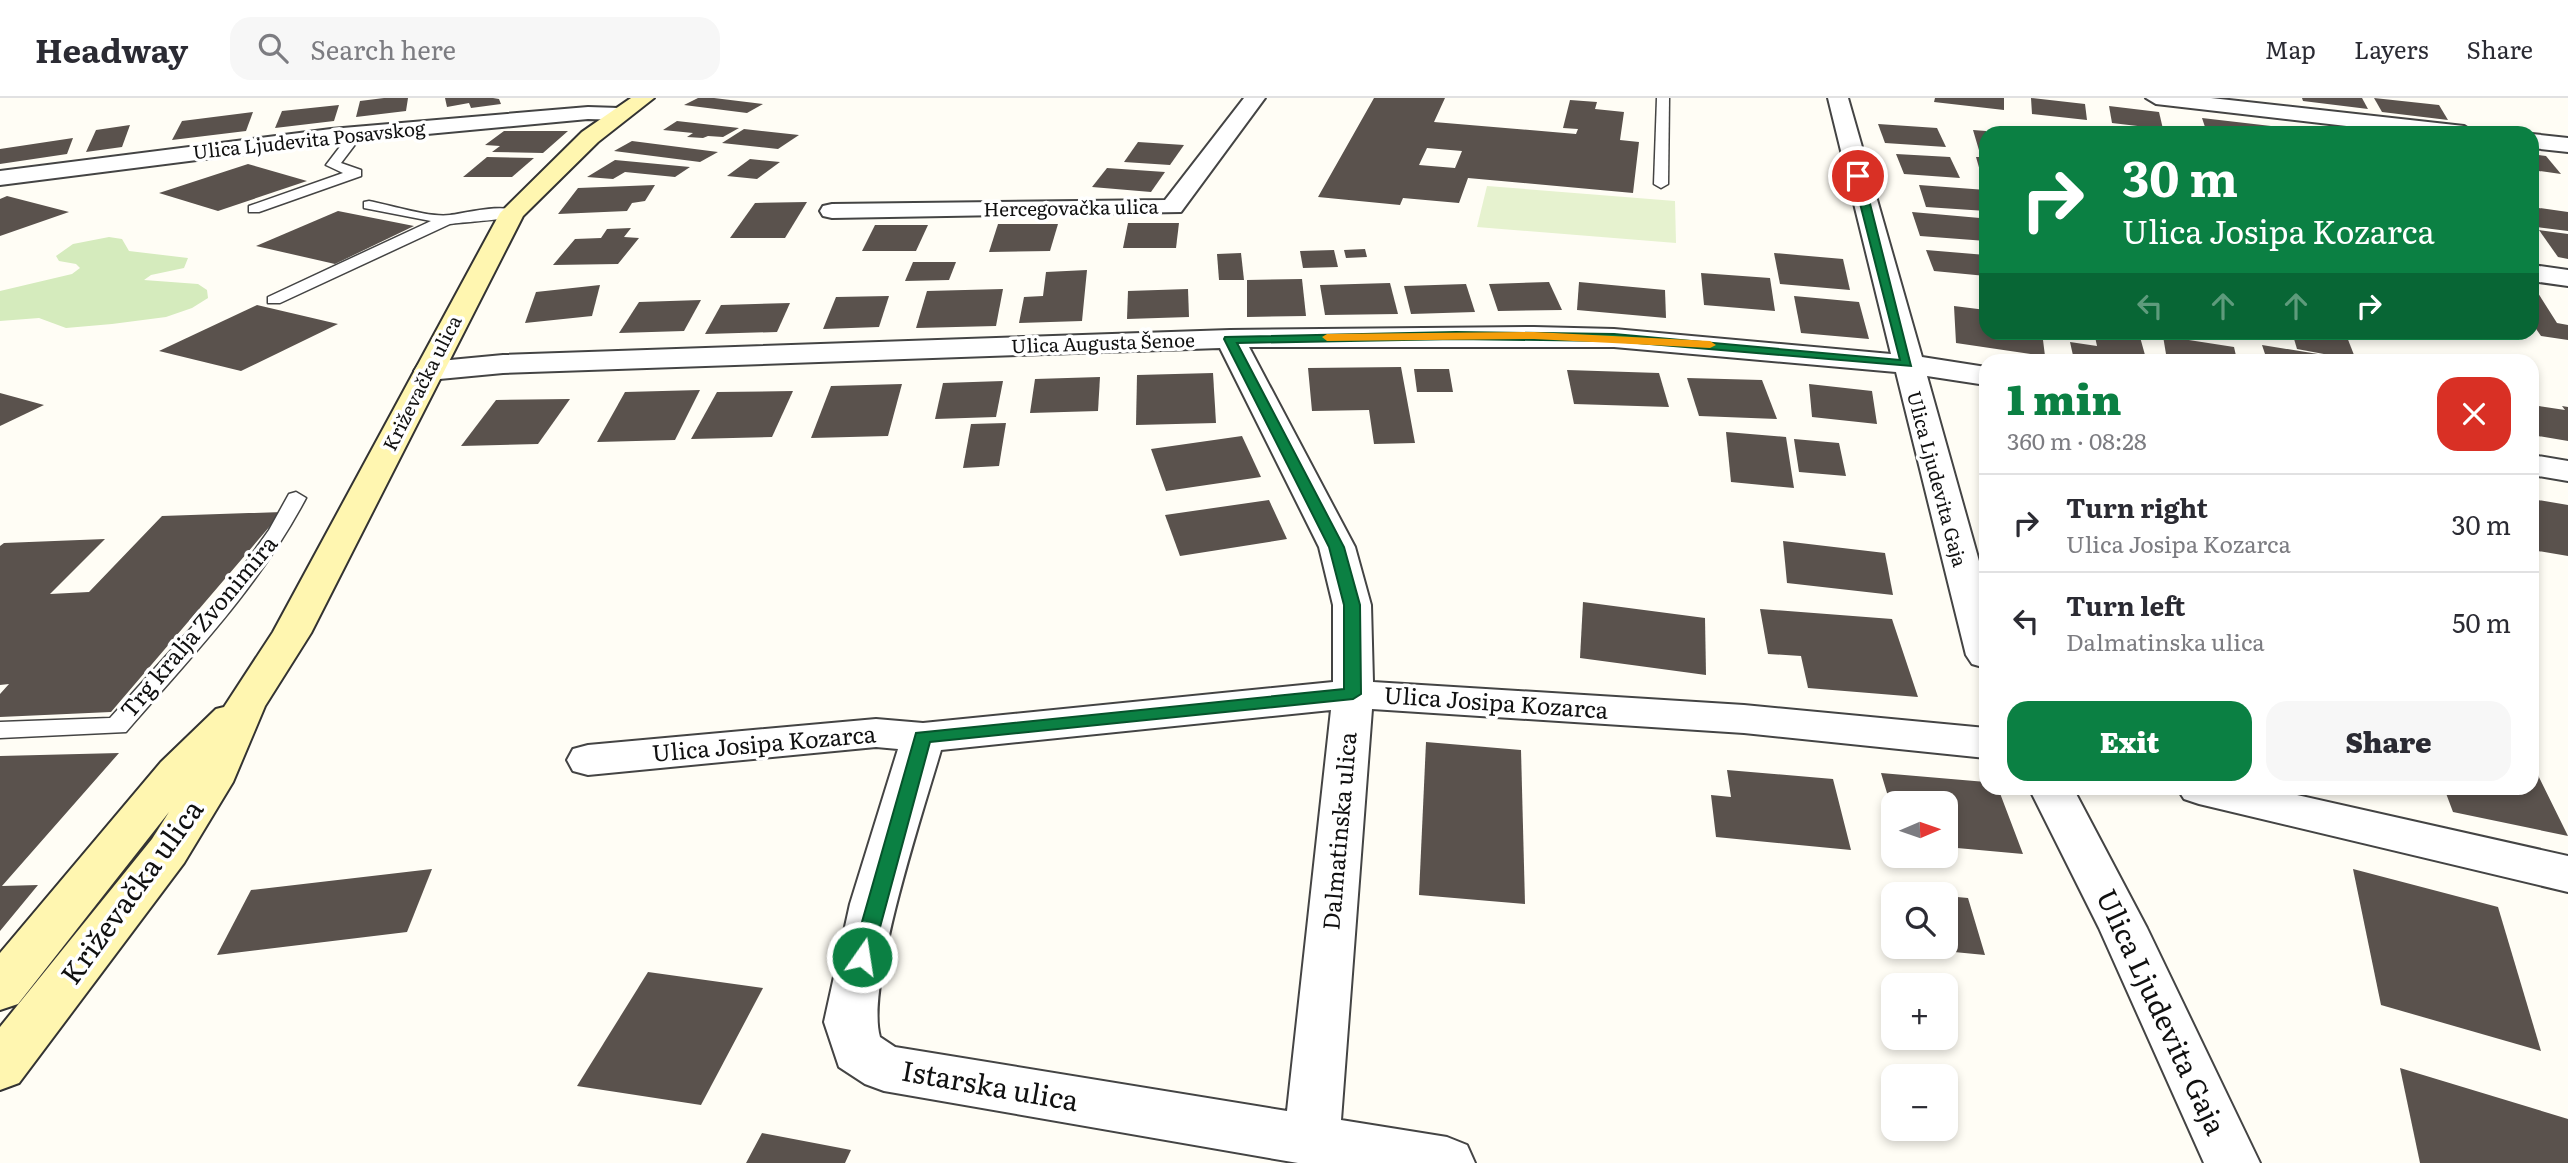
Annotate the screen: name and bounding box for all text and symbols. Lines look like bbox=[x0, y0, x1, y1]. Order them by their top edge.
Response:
search box bbox=[230, 17, 720, 80]
text: Headway bbox=[35, 24, 188, 73]
icon: search bbox=[254, 29, 292, 67]
text: Search here bbox=[310, 29, 456, 68]
text: Map bbox=[2265, 31, 2316, 66]
text: Layers bbox=[2354, 31, 2428, 66]
text: Share bbox=[2466, 31, 2533, 66]
street label: Ulica Ljudevita Posavskog bbox=[191, 113, 427, 165]
text: 30 m bbox=[2122, 139, 2238, 212]
pin bbox=[1828, 146, 1888, 206]
icon: right bbox=[2007, 154, 2098, 245]
icon: arrive bbox=[1839, 157, 1877, 195]
street label: Hercegovačka ulica bbox=[983, 191, 1159, 223]
text: Ulica Josipa Kozarca bbox=[2122, 206, 2435, 254]
icon: left bbox=[2131, 287, 2169, 325]
icon: ahead bbox=[2204, 287, 2242, 325]
icon: ahead bbox=[2277, 287, 2315, 325]
icon: right bbox=[2350, 287, 2388, 325]
street label: Križevačka ulica bbox=[375, 309, 468, 455]
street label: Ulica Augusta Šenoe bbox=[1011, 325, 1195, 359]
text: 1 min bbox=[2007, 366, 2122, 428]
button: close bbox=[2437, 377, 2511, 451]
street label: Ulica Ljudevita Gaja bbox=[1901, 388, 1975, 571]
text: 360 m · 08:28 bbox=[2007, 423, 2147, 457]
text: Turn right bbox=[2066, 487, 2208, 526]
icon: right bbox=[2007, 504, 2045, 542]
text: 30 m bbox=[2451, 504, 2511, 543]
text: Ulica Josipa Kozarca bbox=[2066, 526, 2291, 560]
street label: Trg kralja Zvonimira bbox=[111, 527, 285, 724]
text: Turn left bbox=[2066, 585, 2185, 624]
icon: left bbox=[2007, 602, 2045, 640]
text: 50 m bbox=[2452, 602, 2511, 641]
text: Dalmatinska ulica bbox=[2066, 624, 2265, 658]
street label: Ulica Josipa Kozarca bbox=[1383, 676, 1610, 726]
button: Exit bbox=[2007, 701, 2252, 781]
button: Share bbox=[2266, 701, 2511, 781]
street label: Ulica Josipa Kozarca bbox=[650, 715, 878, 769]
street label: Dalmatinska ulica bbox=[1312, 730, 1364, 931]
street label: Križevačka ulica bbox=[49, 790, 212, 992]
north arrow bbox=[1881, 791, 1958, 868]
map controls bbox=[1881, 791, 1958, 1141]
street label: Ulica Ljudevita Gaja bbox=[2087, 881, 2238, 1141]
button: search bbox=[1881, 882, 1958, 959]
position arrow bbox=[825, 920, 899, 994]
button: + bbox=[1881, 973, 1958, 1050]
street label: Istarska ulica bbox=[899, 1048, 1082, 1120]
button: − bbox=[1881, 1064, 1958, 1141]

